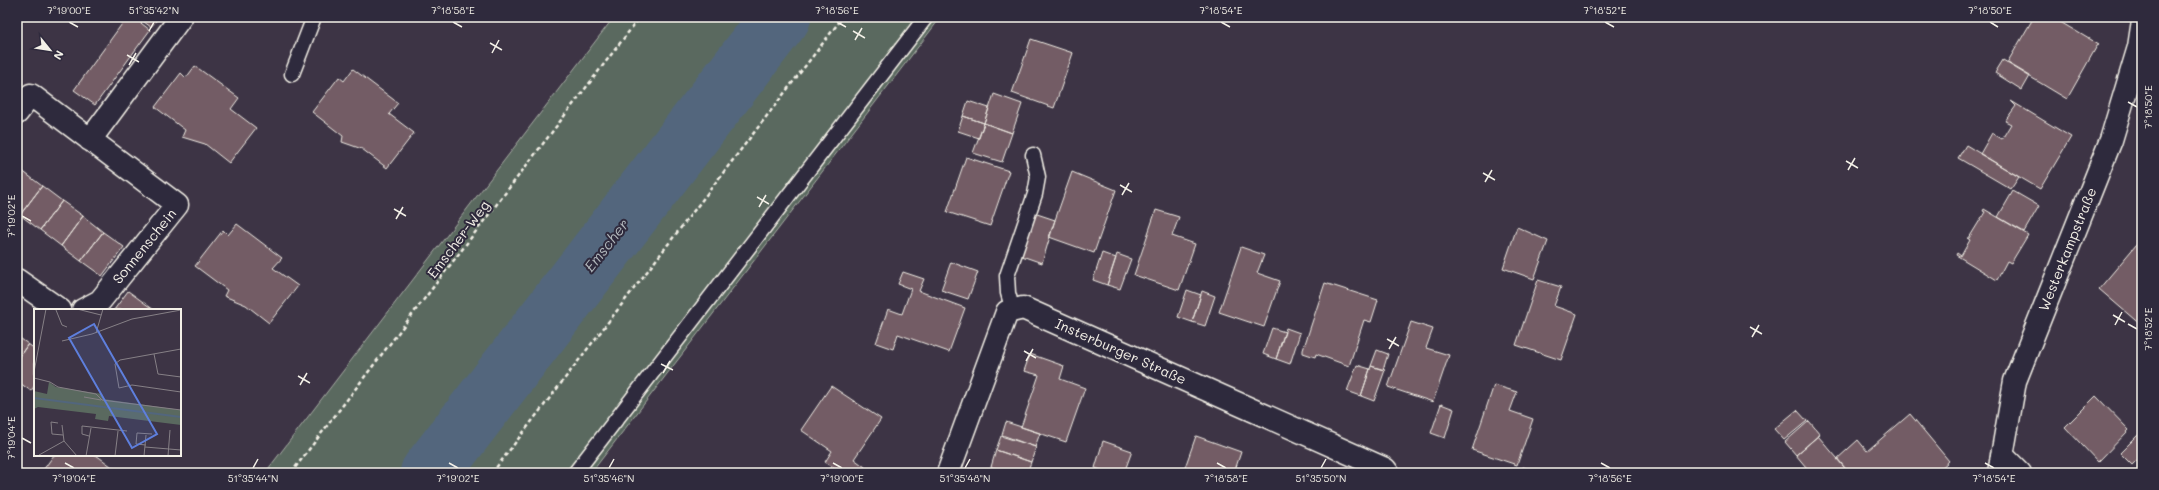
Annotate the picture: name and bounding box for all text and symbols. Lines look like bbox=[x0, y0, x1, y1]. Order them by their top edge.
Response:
text: 7°19'00"E bbox=[47, 3, 91, 17]
text: 51°35'42"N bbox=[129, 3, 179, 17]
text: 7°18'58"E bbox=[431, 3, 475, 17]
text: 7°18'56"E bbox=[815, 3, 859, 17]
text: 7°18'54"E bbox=[1199, 3, 1243, 17]
text: 7°18'52"E bbox=[1584, 3, 1627, 17]
text: 7°18'50"E bbox=[1968, 3, 2012, 17]
north arrow bbox=[30, 30, 70, 70]
text: N bbox=[51, 48, 68, 63]
text: 7°18'50"E bbox=[2141, 85, 2155, 129]
street label: Westerkampstraße bbox=[2033, 184, 2101, 314]
text: 7°19'02"E bbox=[4, 194, 18, 238]
street label: Emscher-Weg bbox=[422, 196, 494, 282]
street label: Sonnenschein bbox=[108, 204, 180, 288]
water label: Emscher bbox=[579, 214, 633, 276]
text: 7°18'52"E bbox=[2141, 307, 2155, 350]
inset map bbox=[34, 309, 181, 456]
street label: Insterburger Straße bbox=[1052, 313, 1190, 389]
text: 7°19'04"E bbox=[4, 416, 18, 460]
text: 7°19'04"E bbox=[52, 471, 96, 485]
text: 51°35'44"N bbox=[228, 471, 278, 485]
text: 7°19'02"E bbox=[437, 471, 480, 485]
text: 51°35'46"N bbox=[584, 471, 634, 485]
text: 7°19'00"E bbox=[820, 471, 864, 485]
text: 51°35'48"N bbox=[940, 471, 990, 485]
text: 7°18'58"E bbox=[1204, 471, 1248, 485]
text: 51°35'50"N bbox=[1296, 471, 1346, 485]
text: 7°18'56"E bbox=[1588, 471, 1632, 485]
text: 7°18'54"E bbox=[1972, 471, 2016, 485]

